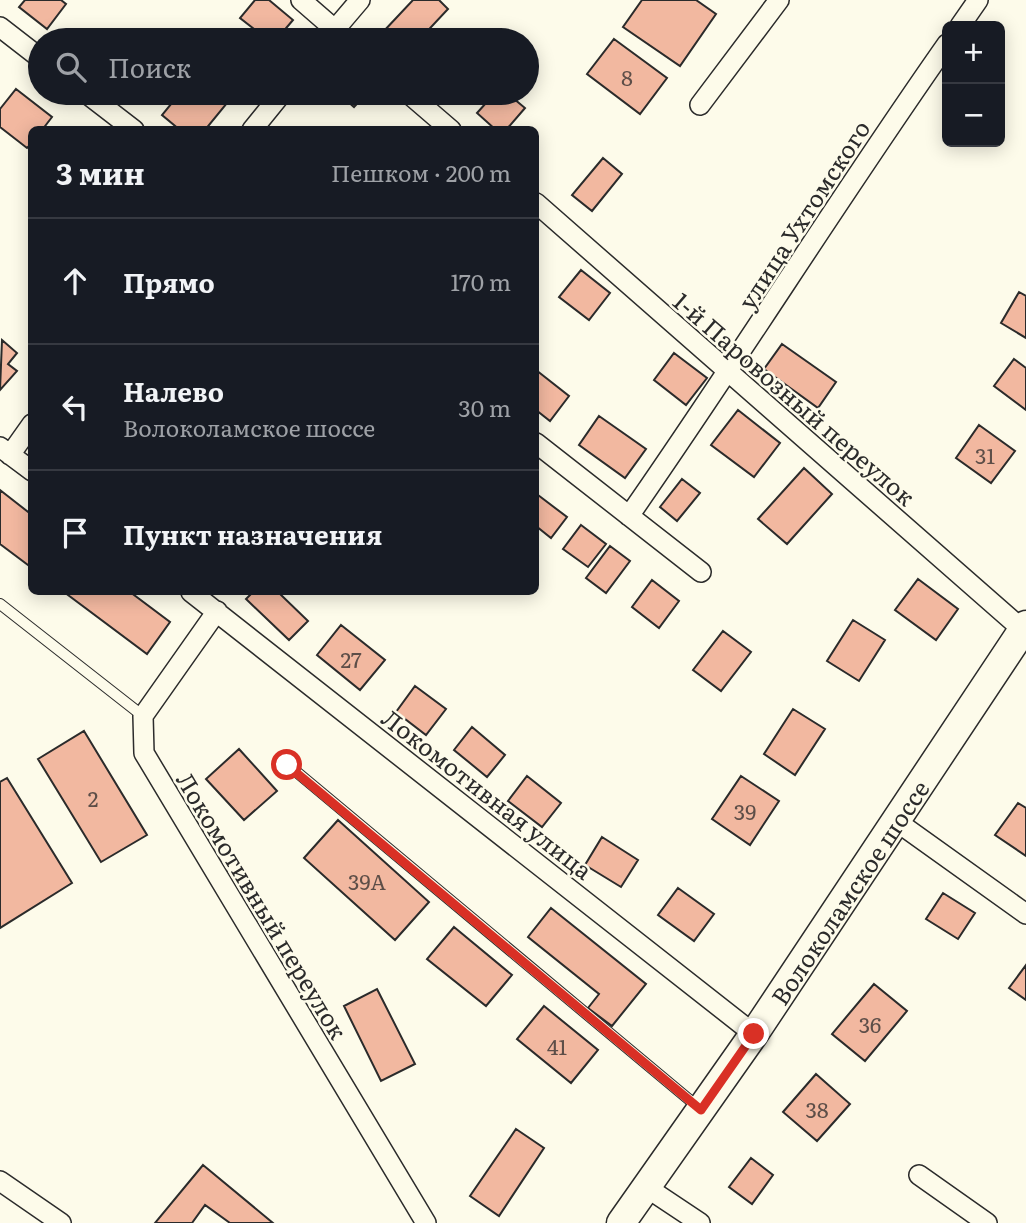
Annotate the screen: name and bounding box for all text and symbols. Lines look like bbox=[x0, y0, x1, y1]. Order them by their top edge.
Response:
map controls bbox=[942, 21, 1005, 147]
button: + bbox=[942, 21, 1005, 84]
search box bbox=[28, 28, 539, 105]
text: Поиск bbox=[108, 47, 191, 86]
icon: search bbox=[52, 48, 90, 86]
house number: 8 bbox=[621, 61, 633, 92]
button: − bbox=[942, 84, 1005, 147]
street label: улица Ухтомского bbox=[729, 113, 877, 315]
text: 3 мин bbox=[56, 150, 145, 194]
text: Пешком · 200 m bbox=[331, 155, 511, 189]
icon: ahead bbox=[56, 262, 94, 300]
text: Прямо bbox=[123, 262, 215, 301]
text: 170 m bbox=[450, 264, 511, 298]
street label: 1-й Паровозный переулок bbox=[666, 283, 924, 513]
text: Налево bbox=[123, 371, 224, 410]
icon: left bbox=[56, 388, 94, 426]
text: 30 m bbox=[458, 390, 511, 424]
text: Волоколамское шоссе bbox=[123, 410, 375, 444]
house number: 31 bbox=[975, 439, 995, 470]
icon: arrive bbox=[56, 514, 94, 552]
text: Пункт назначения bbox=[123, 514, 382, 553]
house number: 27 bbox=[340, 643, 362, 674]
street label: Локомотивная улица bbox=[375, 700, 601, 886]
route start bbox=[271, 749, 302, 780]
street label: Локомотивный переулок bbox=[169, 765, 357, 1045]
street label: Волоколамское шоссе bbox=[761, 772, 936, 1011]
house number: 2 bbox=[88, 782, 98, 813]
house number: 39 bbox=[734, 795, 756, 826]
house number: 39А bbox=[348, 865, 386, 896]
house number: 36 bbox=[859, 1008, 881, 1039]
route end bbox=[738, 1018, 769, 1049]
house number: 41 bbox=[547, 1030, 568, 1061]
house number: 38 bbox=[806, 1093, 828, 1124]

